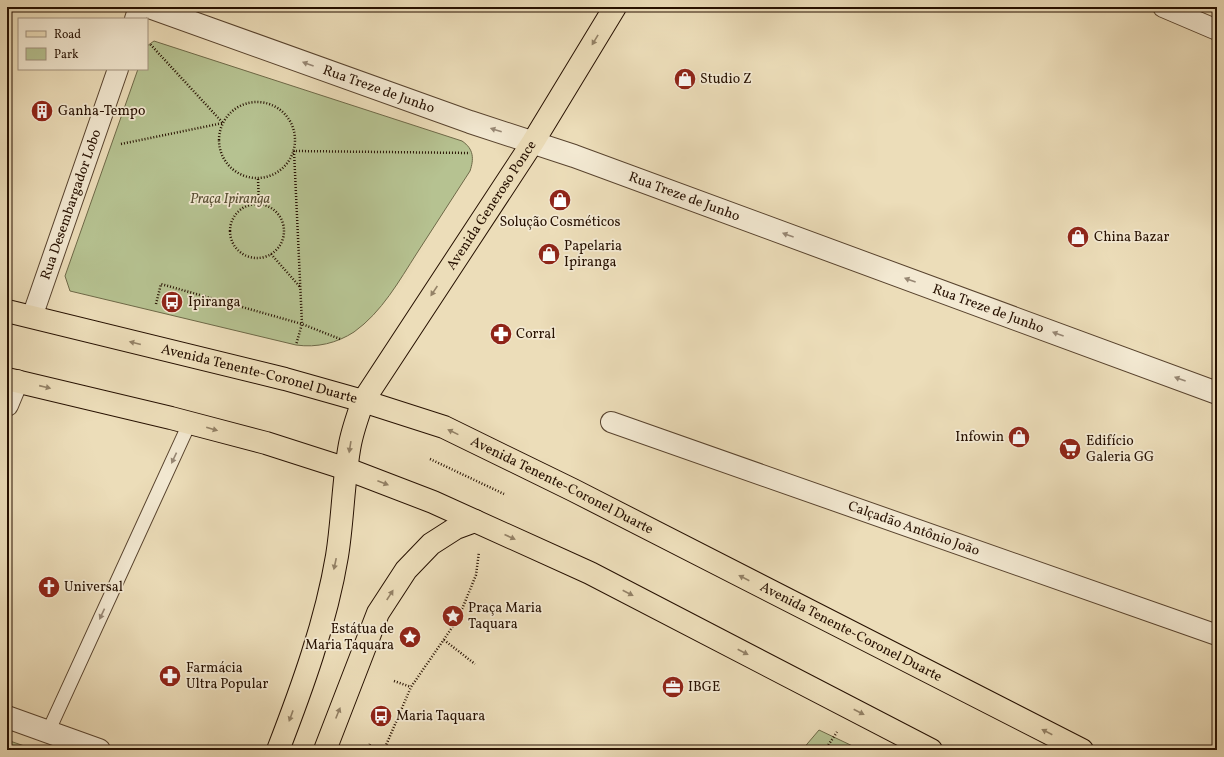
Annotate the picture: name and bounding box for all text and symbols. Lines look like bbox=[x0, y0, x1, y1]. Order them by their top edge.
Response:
legend bbox=[18, 18, 148, 70]
text: Road bbox=[54, 27, 81, 43]
one-way arrow bbox=[591, 35, 599, 45]
text: Park bbox=[54, 47, 79, 63]
one-way arrow bbox=[301, 60, 313, 66]
street label: Rua Treze de Junho bbox=[320, 61, 437, 118]
shop icon: Studio Z bbox=[672, 66, 698, 92]
place label: Studio Z bbox=[700, 70, 752, 89]
building icon: Ganha-Tempo bbox=[29, 98, 55, 124]
place label: Ganha-Tempo bbox=[58, 102, 145, 121]
street label: Rua Desembargador Lobo bbox=[36, 127, 106, 282]
one-way arrow bbox=[490, 127, 502, 133]
street label: Avenida Generoso Ponce bbox=[442, 137, 541, 274]
street label: Rua Treze de Junho bbox=[626, 167, 743, 226]
shop icon: Solução Cosméticos bbox=[547, 187, 573, 213]
park label: Praça Ipiranga bbox=[190, 190, 270, 209]
place label: Solução Cosméticos bbox=[499, 213, 621, 232]
shop icon: China Bazar bbox=[1065, 224, 1091, 250]
place label: China Bazar bbox=[1094, 228, 1170, 247]
one-way arrow bbox=[782, 231, 794, 237]
place label: Papelaria Ipiranga bbox=[564, 237, 622, 272]
shop icon: Papelaria Ipiranga bbox=[536, 241, 562, 267]
one-way arrow bbox=[904, 276, 916, 282]
street label: Rua Treze de Junho bbox=[930, 279, 1047, 338]
one-way arrow bbox=[431, 285, 438, 297]
bus stop icon: Ipiranga bbox=[159, 289, 185, 315]
place label: Ipiranga bbox=[188, 293, 241, 312]
pharmacy icon: Corral bbox=[488, 321, 514, 347]
place label: Corral bbox=[516, 325, 555, 344]
one-way arrow bbox=[1052, 331, 1064, 337]
one-way arrow bbox=[129, 340, 141, 346]
street label: Avenida Tenente-Coronel Duarte bbox=[159, 340, 360, 409]
one-way arrow bbox=[1174, 376, 1186, 382]
one-way arrow bbox=[39, 385, 51, 391]
shop icon: Infowin bbox=[1006, 424, 1032, 450]
one-way arrow bbox=[206, 426, 218, 432]
one-way arrow bbox=[447, 428, 459, 435]
place label: Infowin bbox=[955, 428, 1004, 447]
street label: Avenida Tenente-Coronel Duarte bbox=[467, 432, 657, 539]
place label: Edifício Galeria GG bbox=[1086, 432, 1154, 467]
supermarket icon: Edifício Galeria GG bbox=[1057, 436, 1083, 462]
one-way arrow bbox=[347, 441, 353, 453]
one-way arrow bbox=[171, 452, 177, 463]
one-way arrow bbox=[378, 481, 390, 487]
street label: Calçadão Antônio João bbox=[845, 497, 982, 560]
one-way arrow bbox=[505, 534, 516, 540]
one-way arrow bbox=[331, 558, 337, 570]
church icon: Universal bbox=[36, 574, 62, 600]
one-way arrow bbox=[739, 574, 750, 581]
place label: Universal bbox=[64, 578, 123, 597]
street label: Avenida Tenente-Coronel Duarte bbox=[757, 578, 946, 687]
one-way arrow bbox=[622, 589, 634, 596]
one-way arrow bbox=[386, 590, 394, 600]
place label: Praça Maria Taquara bbox=[468, 599, 542, 634]
place icon: Praça Maria Taquara bbox=[440, 603, 466, 629]
one-way arrow bbox=[99, 609, 105, 620]
place label: Estátua de Maria Taquara bbox=[305, 620, 394, 655]
place icon: Estátua de Maria Taquara bbox=[397, 624, 423, 650]
one-way arrow bbox=[738, 649, 749, 656]
place label: Farmácia Ultra Popular bbox=[186, 659, 269, 694]
pharmacy icon: Farmácia Ultra Popular bbox=[157, 663, 183, 689]
office icon: IBGE bbox=[660, 674, 686, 700]
place label: IBGE bbox=[688, 678, 720, 697]
bus stop icon: Maria Taquara bbox=[368, 703, 394, 729]
one-way arrow bbox=[336, 707, 342, 719]
place label: Maria Taquara bbox=[396, 707, 485, 726]
one-way arrow bbox=[853, 709, 865, 715]
one-way arrow bbox=[287, 710, 293, 722]
one-way arrow bbox=[1041, 729, 1053, 735]

